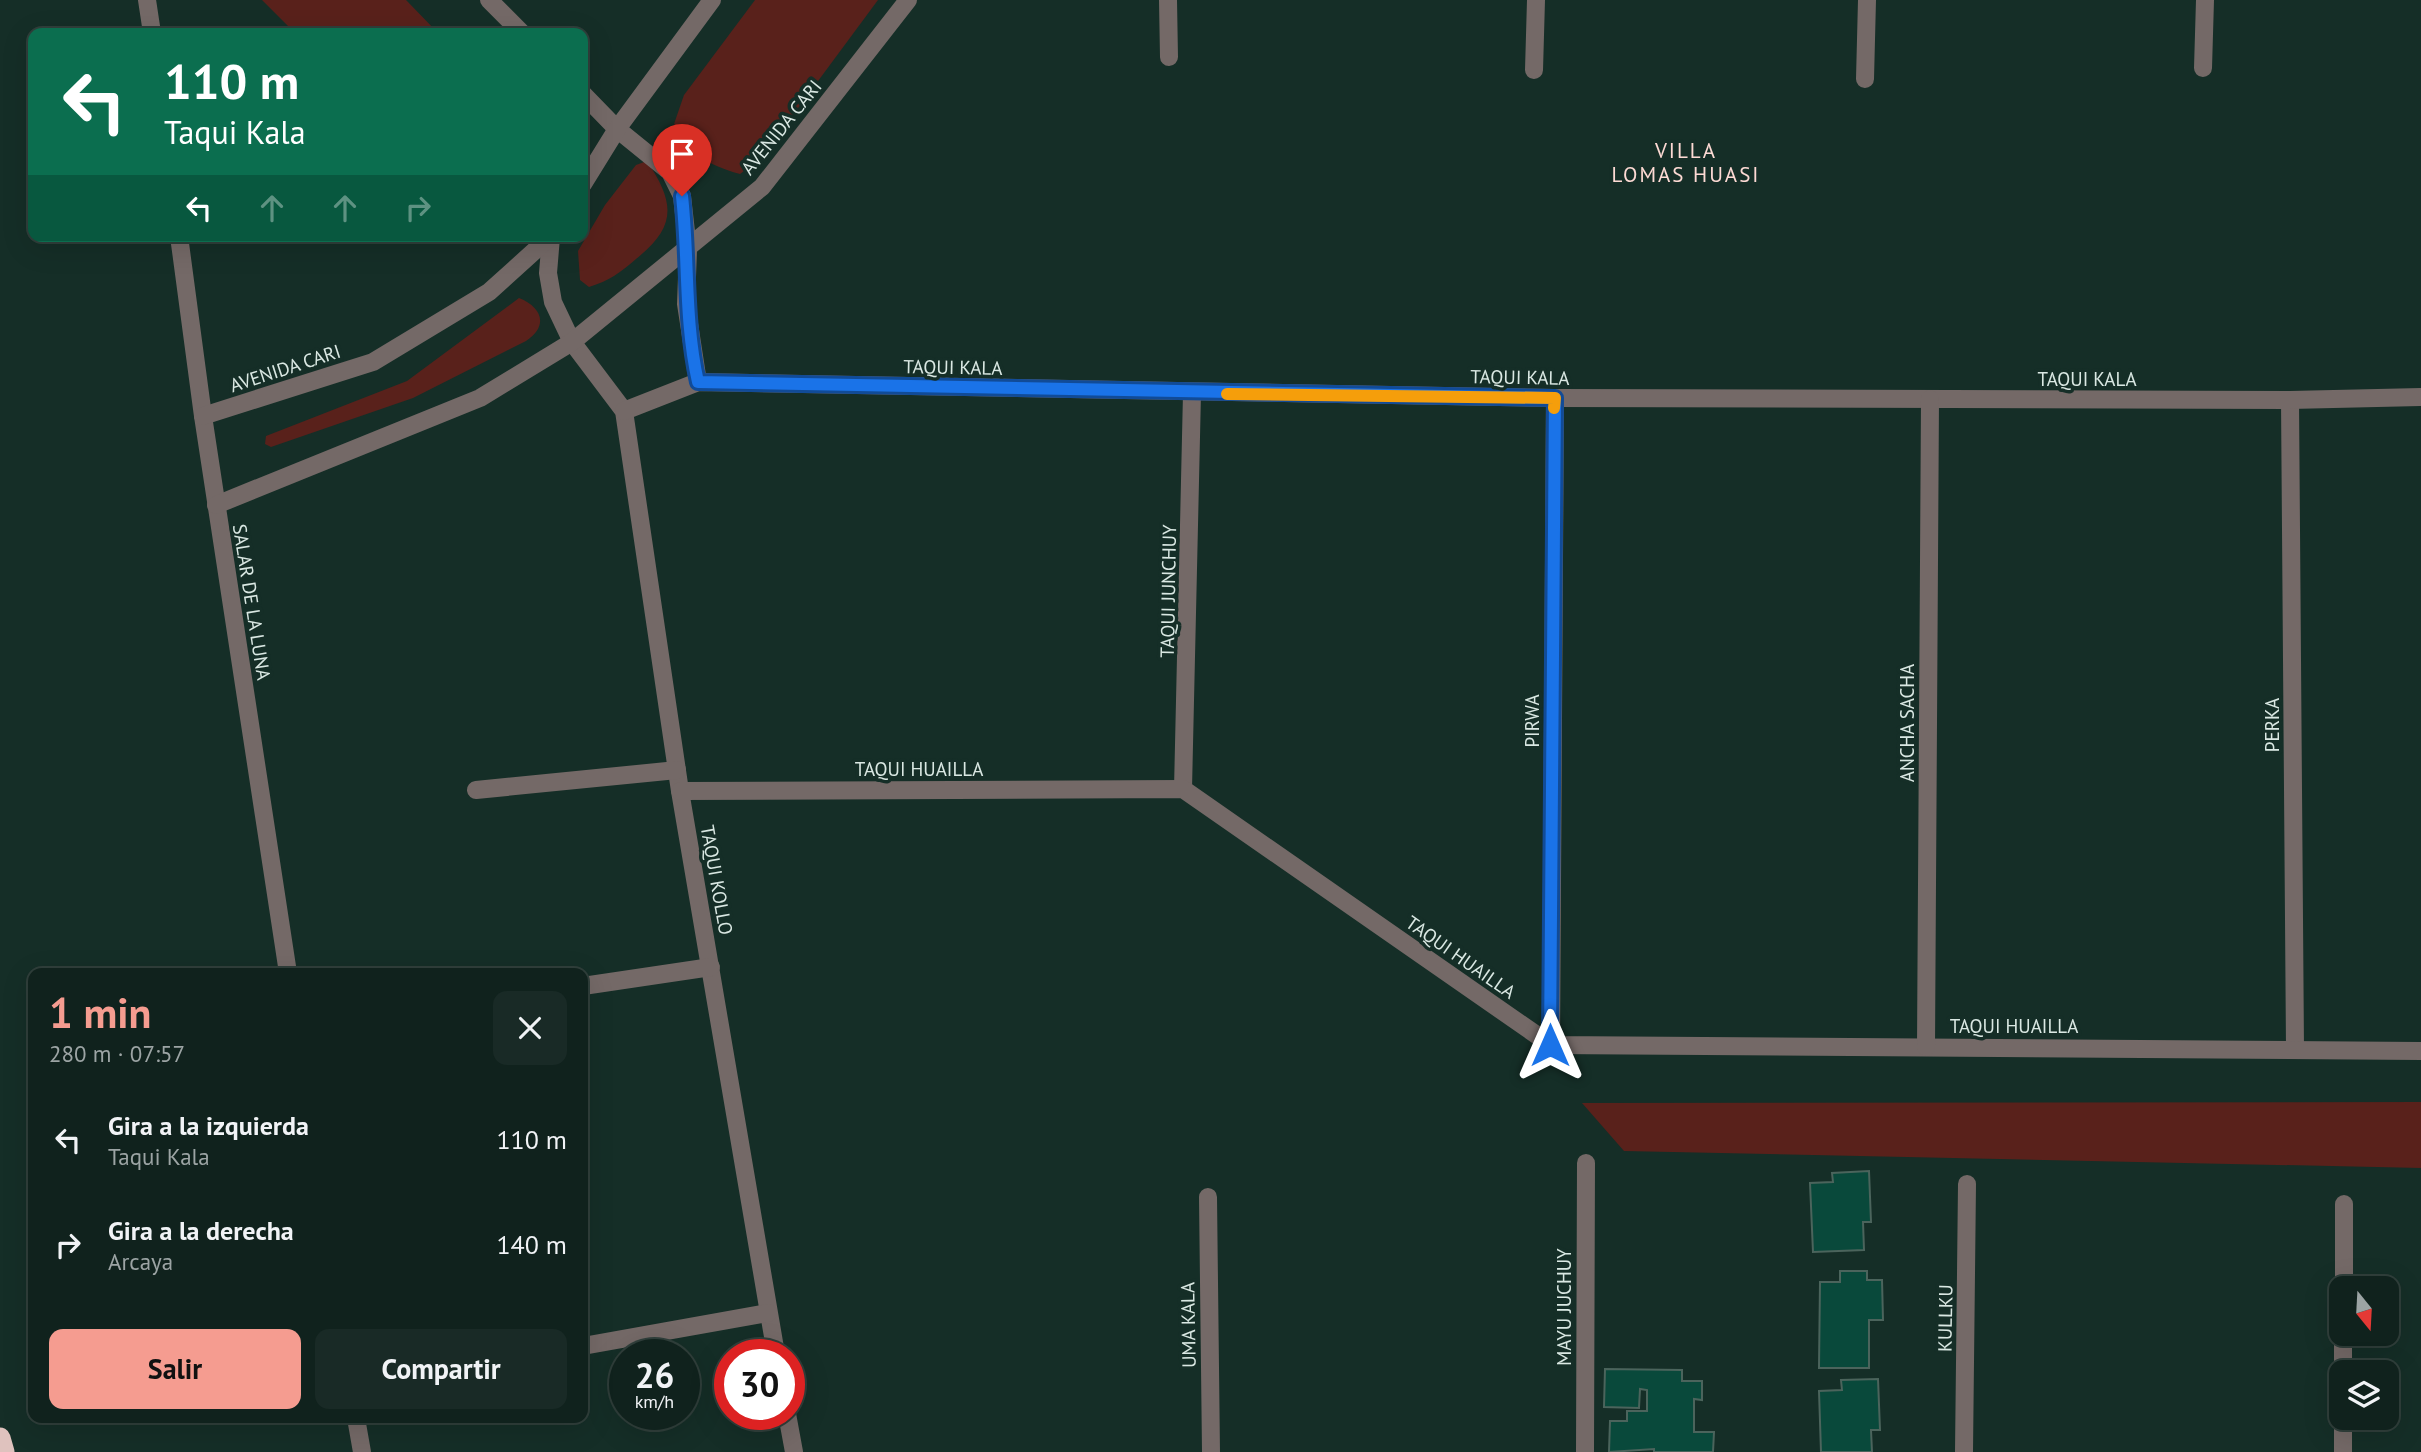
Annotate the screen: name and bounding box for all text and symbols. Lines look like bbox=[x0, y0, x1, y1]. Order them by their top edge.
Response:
text: 110 m bbox=[164, 49, 299, 113]
icon: left bbox=[49, 56, 140, 147]
street label: AVENIDA CARI bbox=[735, 75, 827, 179]
text: Taqui Kala bbox=[164, 111, 306, 153]
pin bbox=[652, 124, 712, 196]
icon: arrive bbox=[663, 135, 701, 173]
district label: VILLA LOMAS HUASI bbox=[1612, 137, 1760, 188]
icon: left bbox=[180, 189, 218, 227]
icon: ahead bbox=[253, 189, 291, 227]
icon: ahead bbox=[326, 189, 364, 227]
icon: right bbox=[399, 189, 437, 227]
street label: AVENIDA CARI bbox=[227, 339, 343, 397]
street label: TAQUI KALA bbox=[903, 354, 1003, 380]
street label: TAQUI KALA bbox=[1470, 364, 1570, 390]
street label: TAQUI KALA bbox=[2037, 367, 2137, 391]
street label: SALAR DE LA LUNA bbox=[228, 522, 276, 682]
street label: TAQUI JUNCHUY bbox=[1155, 524, 1181, 658]
street label: ANCHA SACHA bbox=[1895, 664, 1919, 782]
street label: PIRWA bbox=[1520, 694, 1544, 748]
street label: PERKA bbox=[2260, 698, 2284, 752]
street label: TAQUI HUAILLA bbox=[855, 757, 983, 781]
street label: TAQUI KOLLO bbox=[696, 823, 738, 937]
street label: TAQUI HUAILLA bbox=[1401, 910, 1521, 1004]
text: 1 min bbox=[49, 985, 151, 1040]
button: close bbox=[493, 991, 567, 1065]
position arrow bbox=[1513, 1008, 1587, 1082]
street label: TAQUI HUAILLA bbox=[1950, 1014, 2078, 1038]
text: 280 m · 07:57 bbox=[49, 1039, 185, 1068]
text: Gira a la izquierda bbox=[108, 1109, 309, 1142]
icon: left bbox=[49, 1121, 87, 1159]
text: 110 m bbox=[496, 1123, 567, 1156]
text: Taqui Kala bbox=[108, 1142, 210, 1171]
text: Gira a la derecha bbox=[108, 1214, 294, 1247]
icon: right bbox=[49, 1226, 87, 1264]
text: 140 m bbox=[496, 1228, 567, 1261]
text: Arcaya bbox=[108, 1247, 173, 1276]
street label: MAYU JUCHUY bbox=[1552, 1248, 1576, 1366]
north arrow bbox=[2329, 1276, 2399, 1346]
map controls bbox=[2329, 1276, 2399, 1430]
street label: UMA KALA bbox=[1175, 1282, 1201, 1368]
street label: KULLKU bbox=[1932, 1284, 1958, 1352]
button: Salir bbox=[49, 1329, 301, 1409]
button: Compartir bbox=[315, 1329, 567, 1409]
speed limit sign: 30 bbox=[714, 1339, 805, 1430]
text: 26 bbox=[635, 1352, 674, 1398]
button: layers bbox=[2329, 1360, 2399, 1430]
text: km/h bbox=[635, 1390, 674, 1413]

